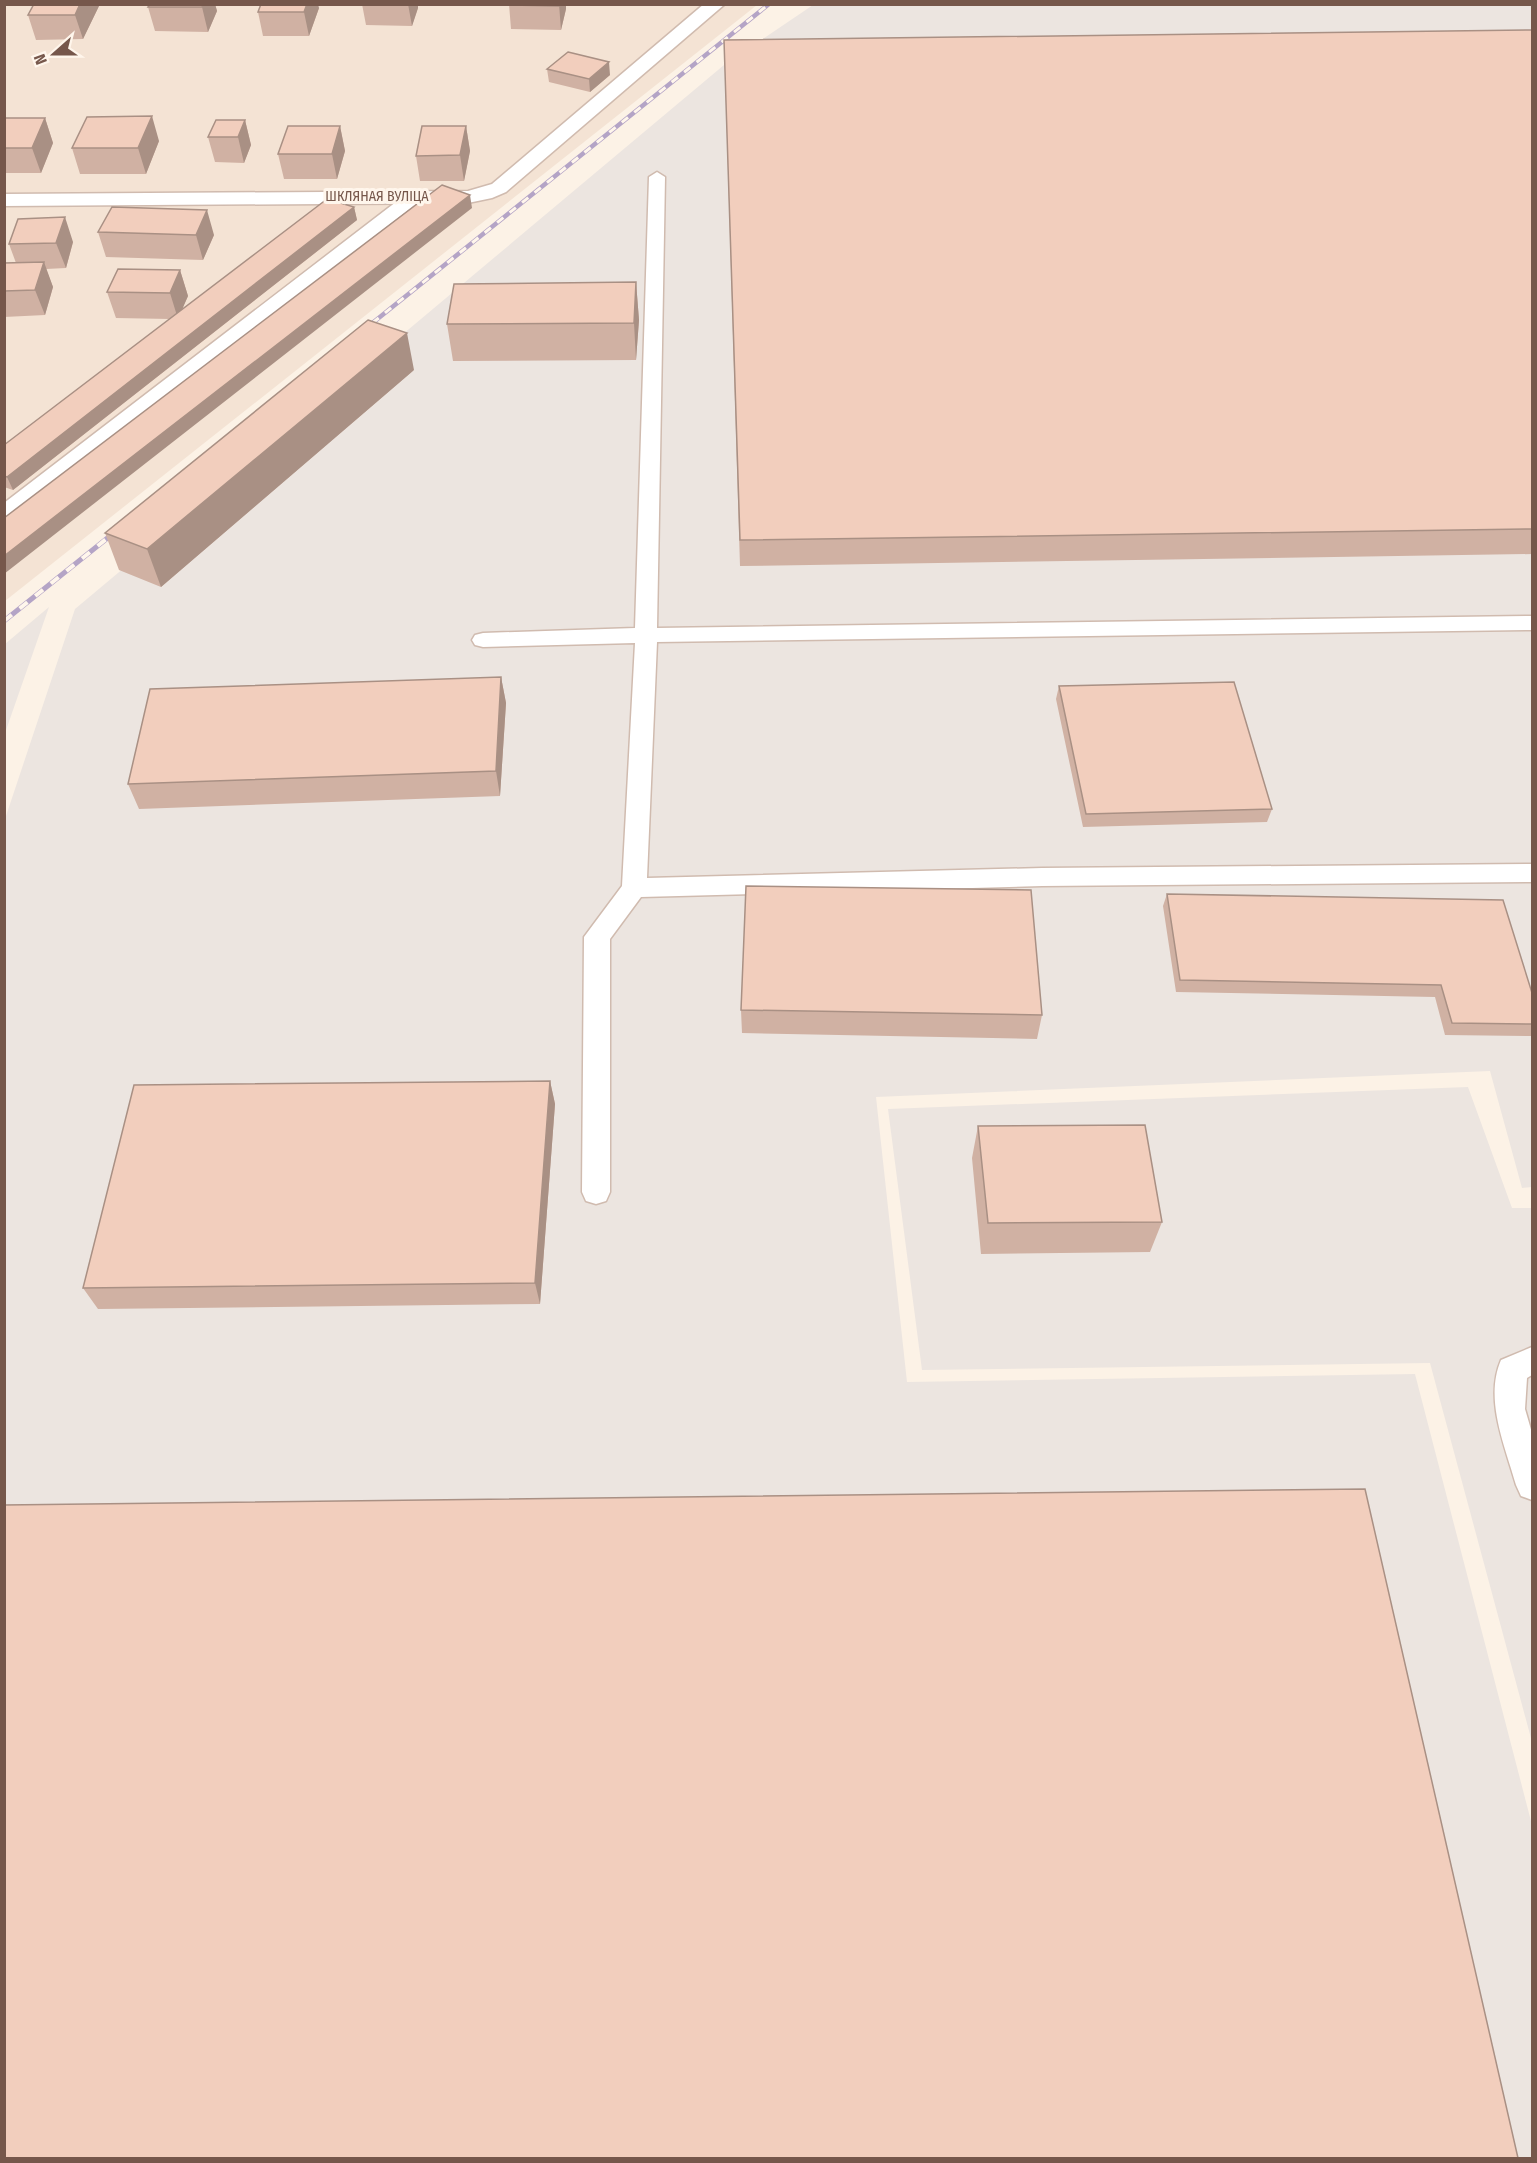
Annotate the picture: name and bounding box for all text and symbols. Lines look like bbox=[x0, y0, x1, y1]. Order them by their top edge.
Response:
north arrow bbox=[24, 24, 84, 84]
text: N bbox=[30, 51, 51, 67]
street label: ШКЛЯНАЯ ВУЛІЦА bbox=[325, 188, 429, 205]

